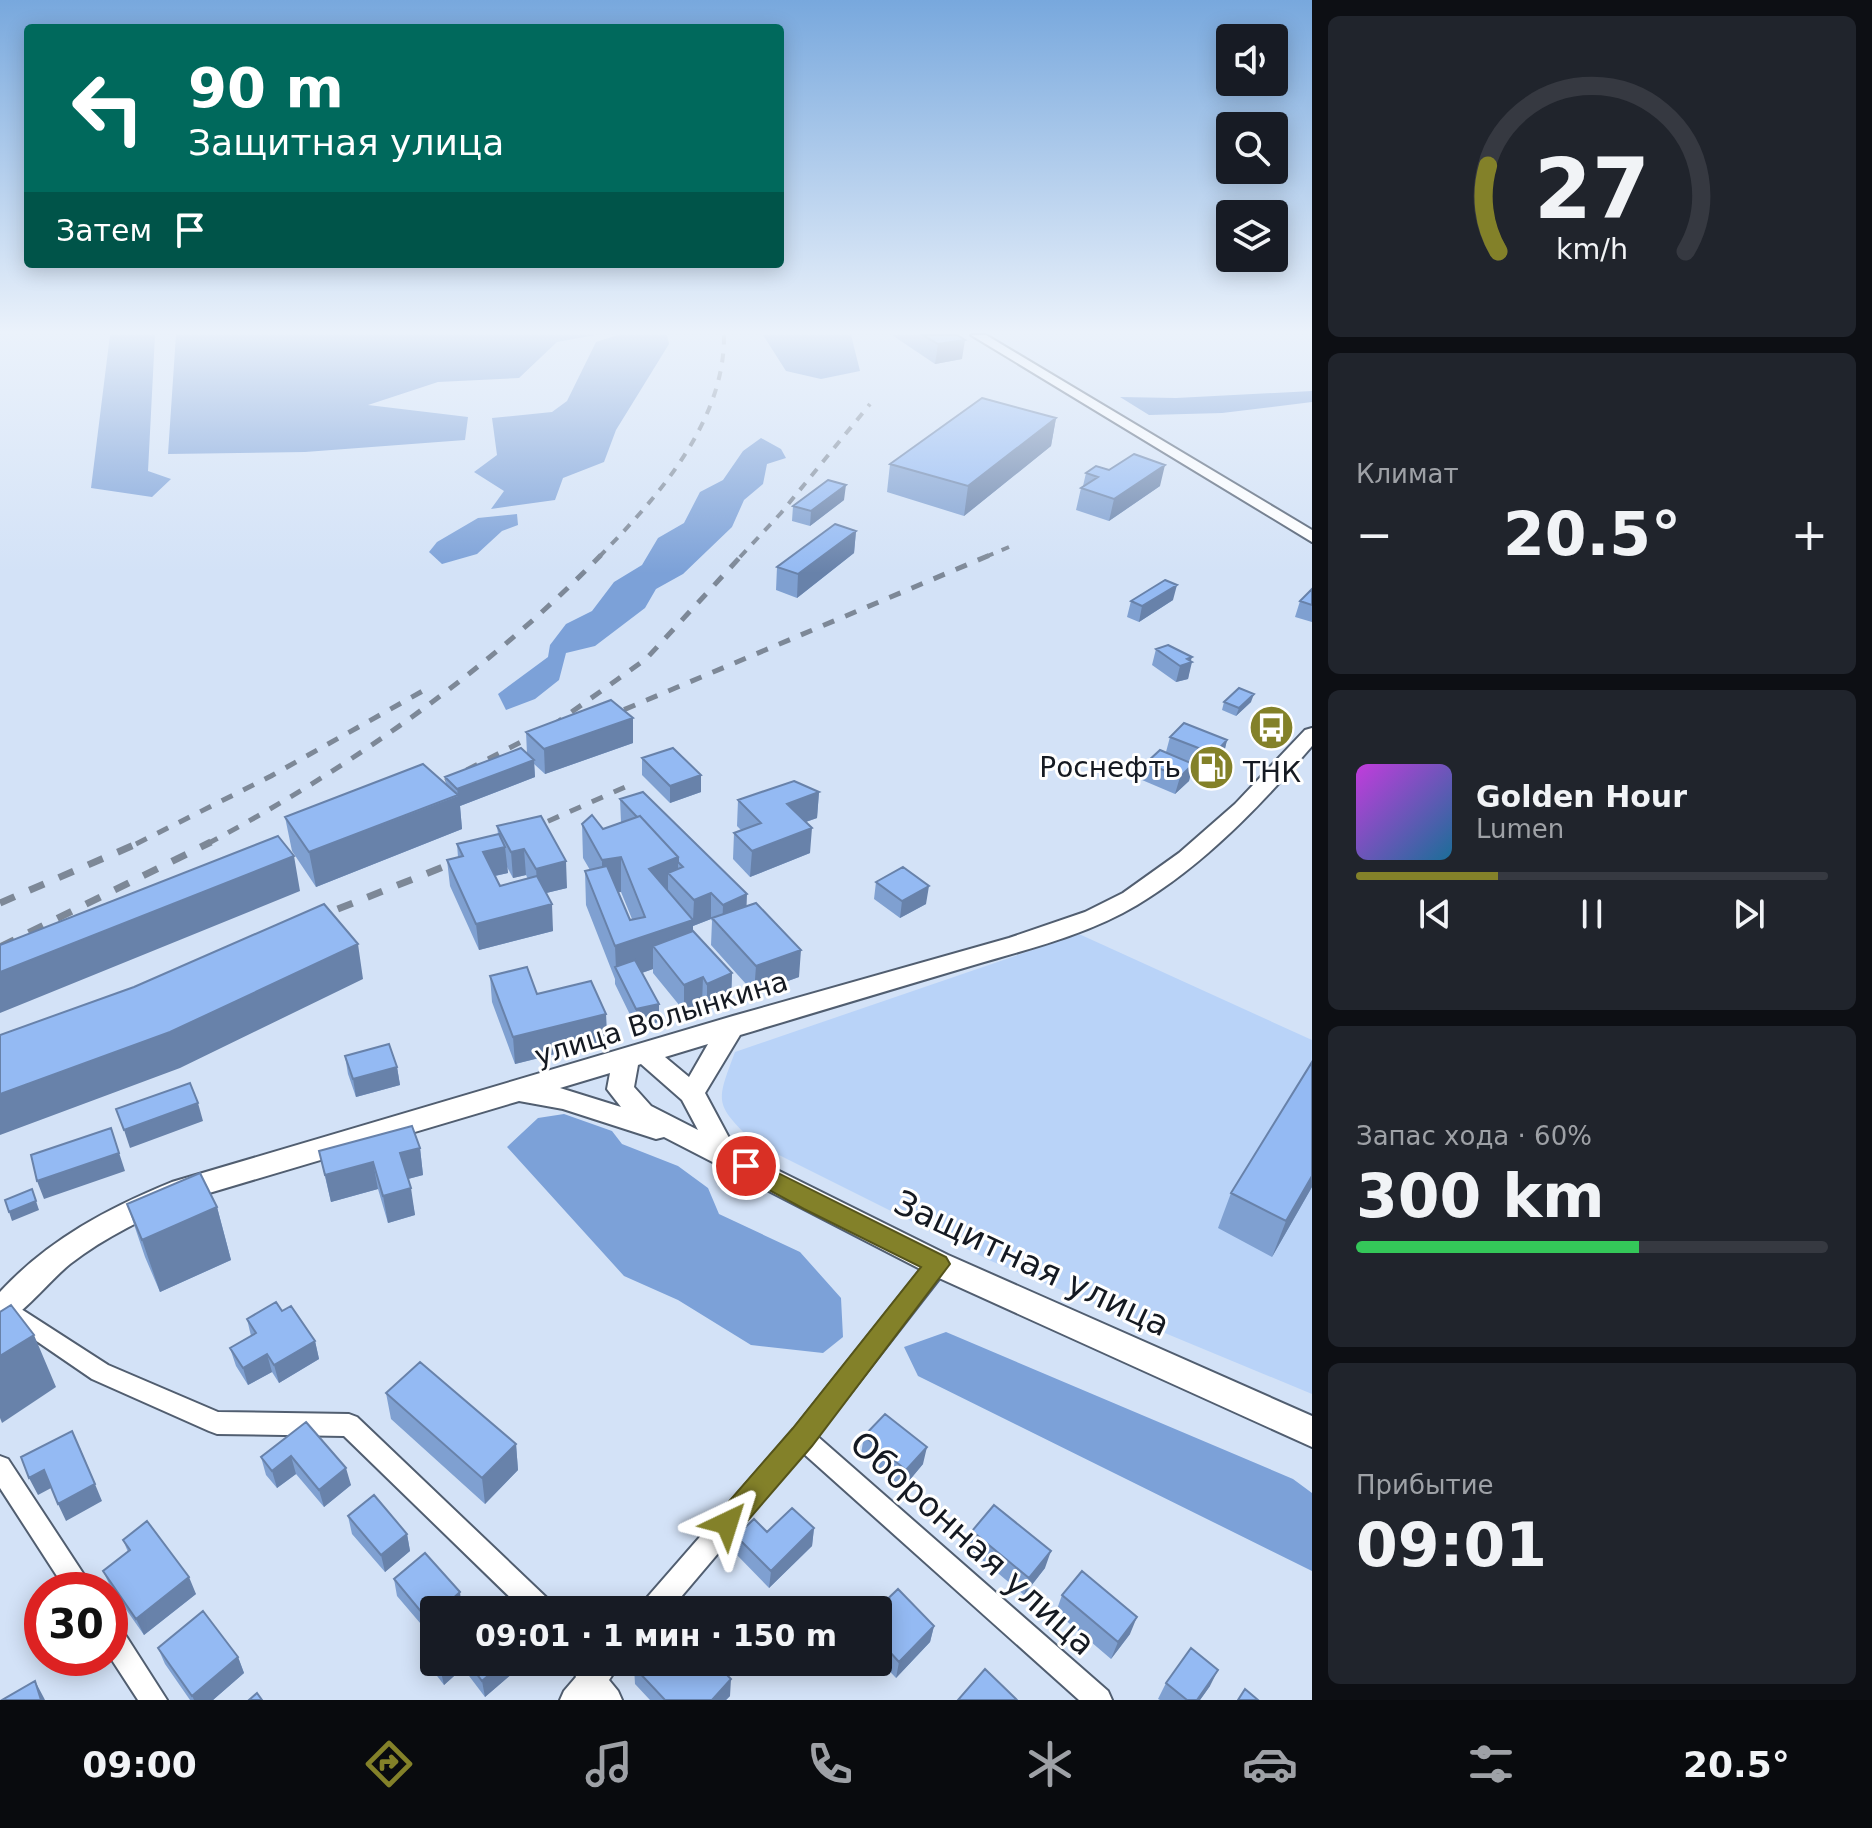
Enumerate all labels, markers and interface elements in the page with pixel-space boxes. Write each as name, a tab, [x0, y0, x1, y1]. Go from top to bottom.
map controls	[1216, 24, 1288, 272]
button: sound	[1216, 24, 1288, 96]
text: 90 m	[188, 55, 344, 120]
icon: left	[56, 56, 160, 160]
button: search	[1216, 112, 1288, 184]
text: Защитная улица	[188, 122, 504, 163]
text: 27	[1534, 141, 1650, 238]
button: layers	[1216, 200, 1288, 272]
icon: arrive	[168, 208, 212, 252]
text: Затем	[56, 213, 152, 248]
text: km/h	[1556, 233, 1628, 267]
text: Климат	[1356, 459, 1459, 489]
text: 20.5°	[1503, 499, 1681, 569]
text: −	[1356, 509, 1393, 560]
text: +	[1791, 509, 1828, 560]
bus stop icon: ТНК	[1248, 703, 1296, 751]
fuel station icon: Роснефть	[1188, 743, 1236, 791]
place label: Роснефть	[1039, 751, 1181, 784]
place label: ТНК	[1242, 756, 1301, 789]
text: Golden Hour	[1476, 779, 1687, 814]
text: Lumen	[1476, 814, 1564, 844]
icon: previous	[1413, 892, 1457, 936]
icon: pause	[1570, 892, 1614, 936]
icon: next	[1727, 892, 1771, 936]
street label: улица Волынкина	[531, 964, 792, 1073]
text: Запас хода · 60%	[1356, 1121, 1592, 1151]
pin	[712, 1132, 780, 1200]
icon: arrive	[724, 1144, 768, 1188]
text: 300 km	[1356, 1161, 1605, 1231]
street label: Защитная улица	[888, 1182, 1176, 1344]
street label: Оборонная улица	[842, 1423, 1104, 1663]
text: Прибытие	[1356, 1470, 1494, 1500]
position arrow	[685, 1481, 769, 1565]
text: 09:01	[1356, 1510, 1547, 1580]
speed limit sign: 30	[24, 1572, 128, 1676]
text: 09:01 · 1 мин · 150 m	[475, 1618, 837, 1653]
icon: directions	[361, 1736, 417, 1792]
icon: music	[581, 1736, 637, 1792]
icon: phone	[802, 1736, 858, 1792]
icon: climate	[1022, 1736, 1078, 1792]
icon: car	[1242, 1736, 1298, 1792]
icon: filters	[1463, 1736, 1519, 1792]
text: 09:00	[82, 1744, 197, 1785]
text: 20.5°	[1683, 1744, 1790, 1785]

